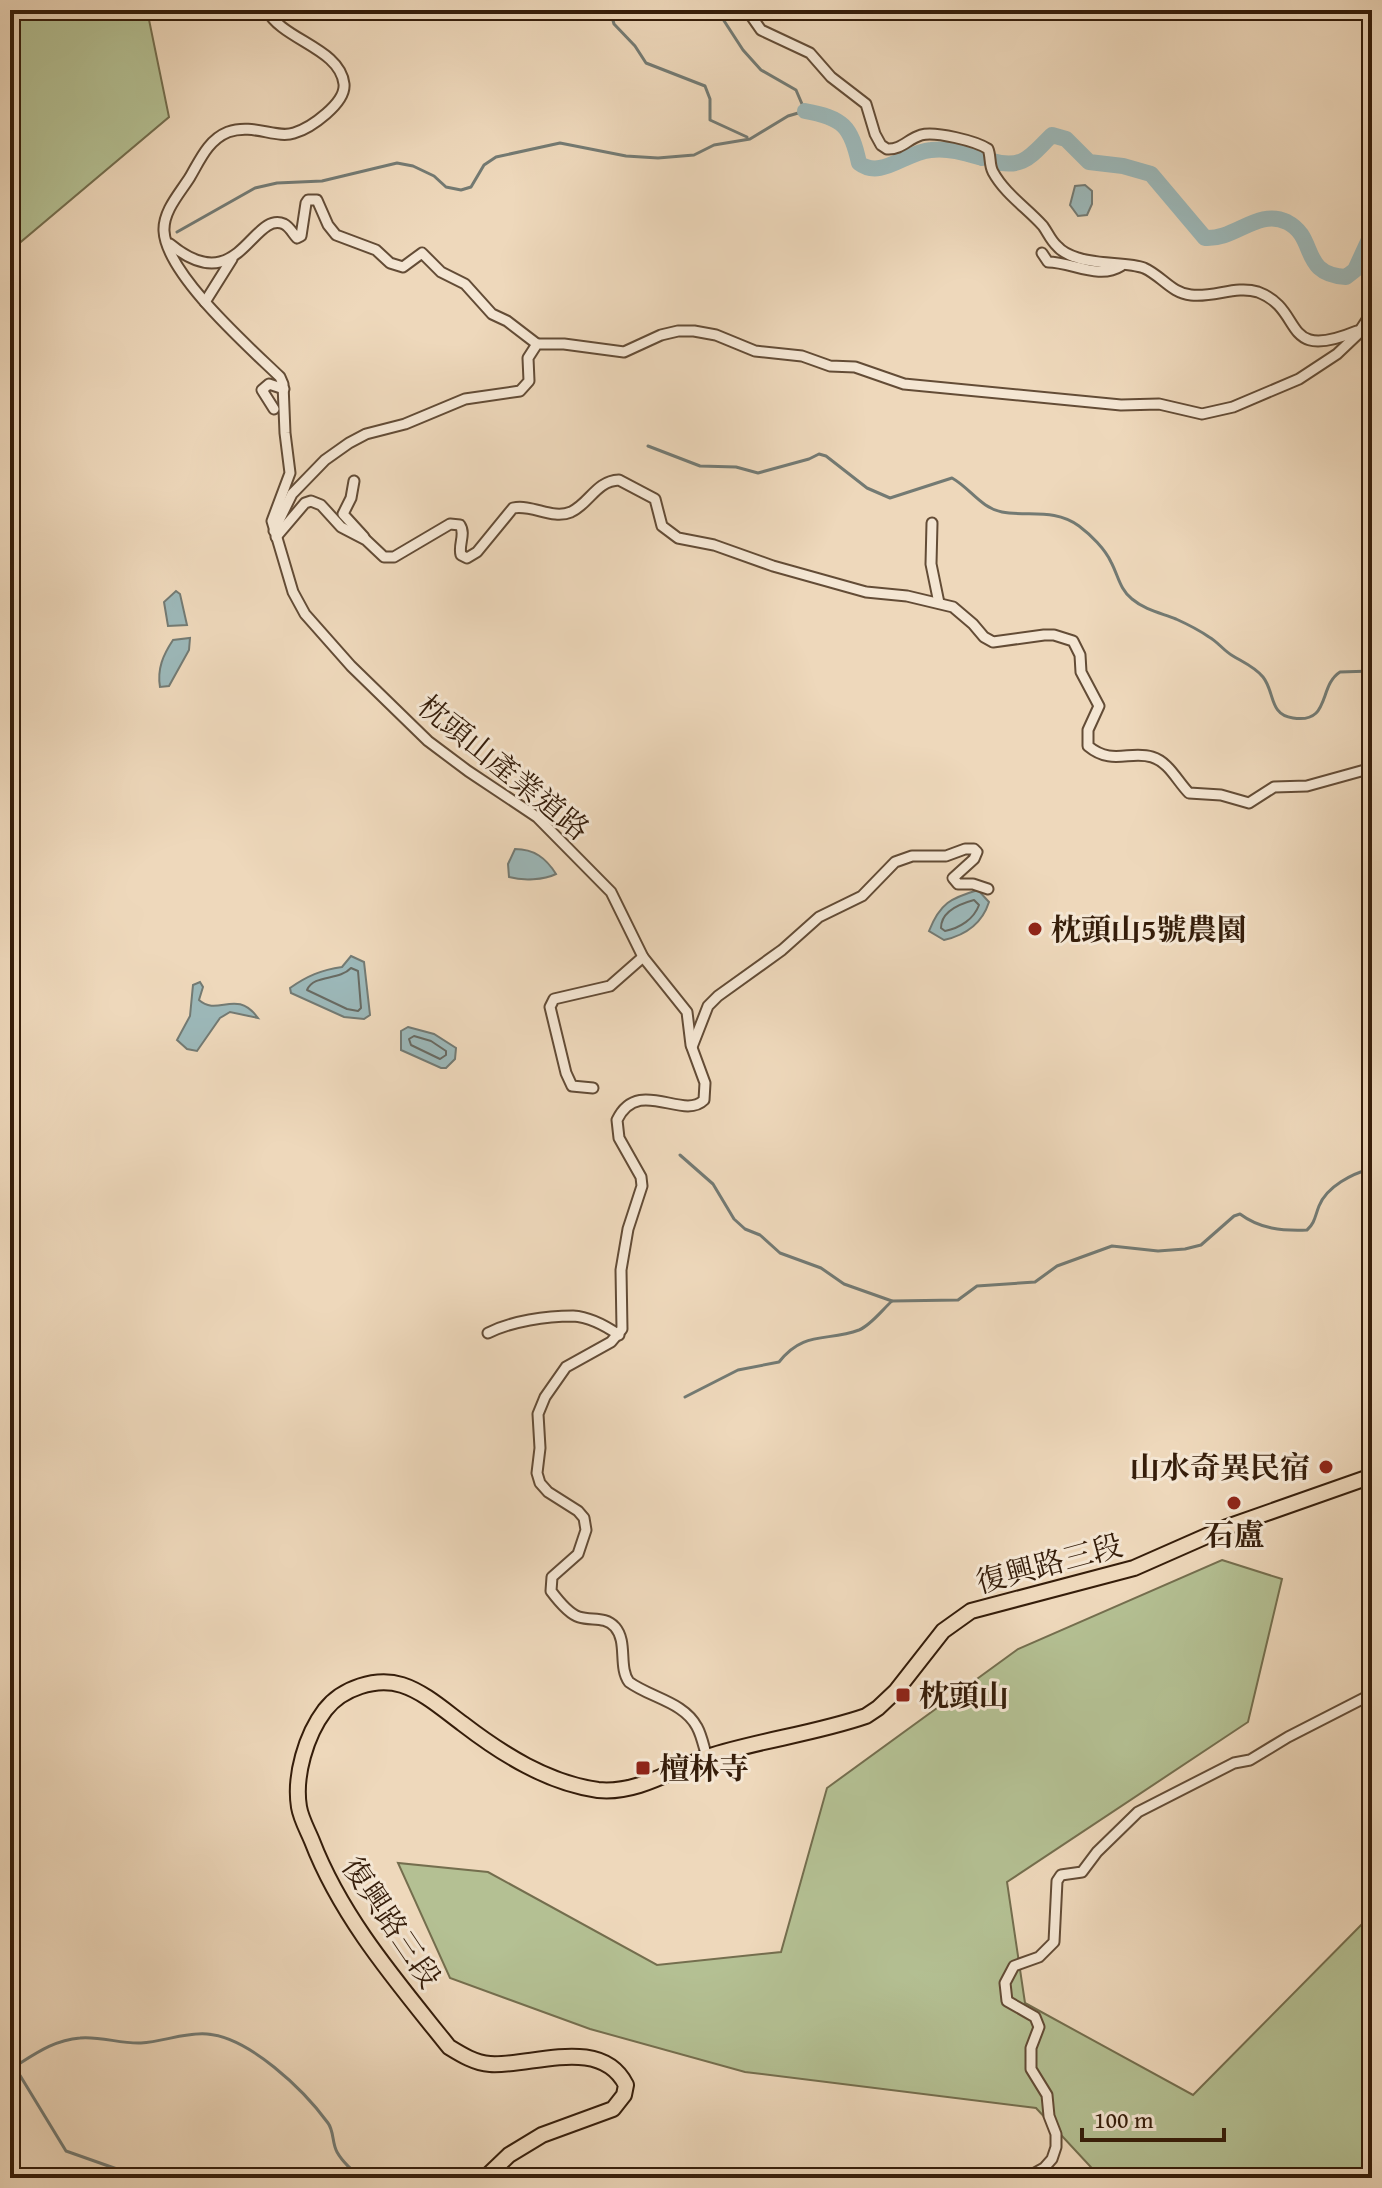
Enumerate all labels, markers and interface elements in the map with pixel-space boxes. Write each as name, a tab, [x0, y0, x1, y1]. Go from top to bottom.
street label: 枕頭山產業道路	[409, 684, 599, 850]
place label: 枕頭山5號農園	[1051, 907, 1247, 951]
marker: 枕頭山5號農園	[1026, 920, 1044, 938]
place label: 山水奇異民宿	[1130, 1445, 1310, 1489]
marker: 山水奇異民宿	[1317, 1458, 1335, 1476]
marker: 石盧	[1225, 1494, 1243, 1512]
place label: 石盧	[1204, 1512, 1264, 1556]
street label: 復興路三段	[971, 1522, 1127, 1604]
place label: 枕頭山	[919, 1673, 1009, 1717]
marker: 枕頭山	[894, 1686, 912, 1704]
place label: 檀林寺	[659, 1746, 749, 1790]
marker: 檀林寺	[634, 1759, 652, 1777]
street label: 復興路三段	[332, 1848, 452, 1996]
scale bar	[1082, 2092, 1224, 2142]
text: 100 m	[1094, 2102, 1154, 2137]

